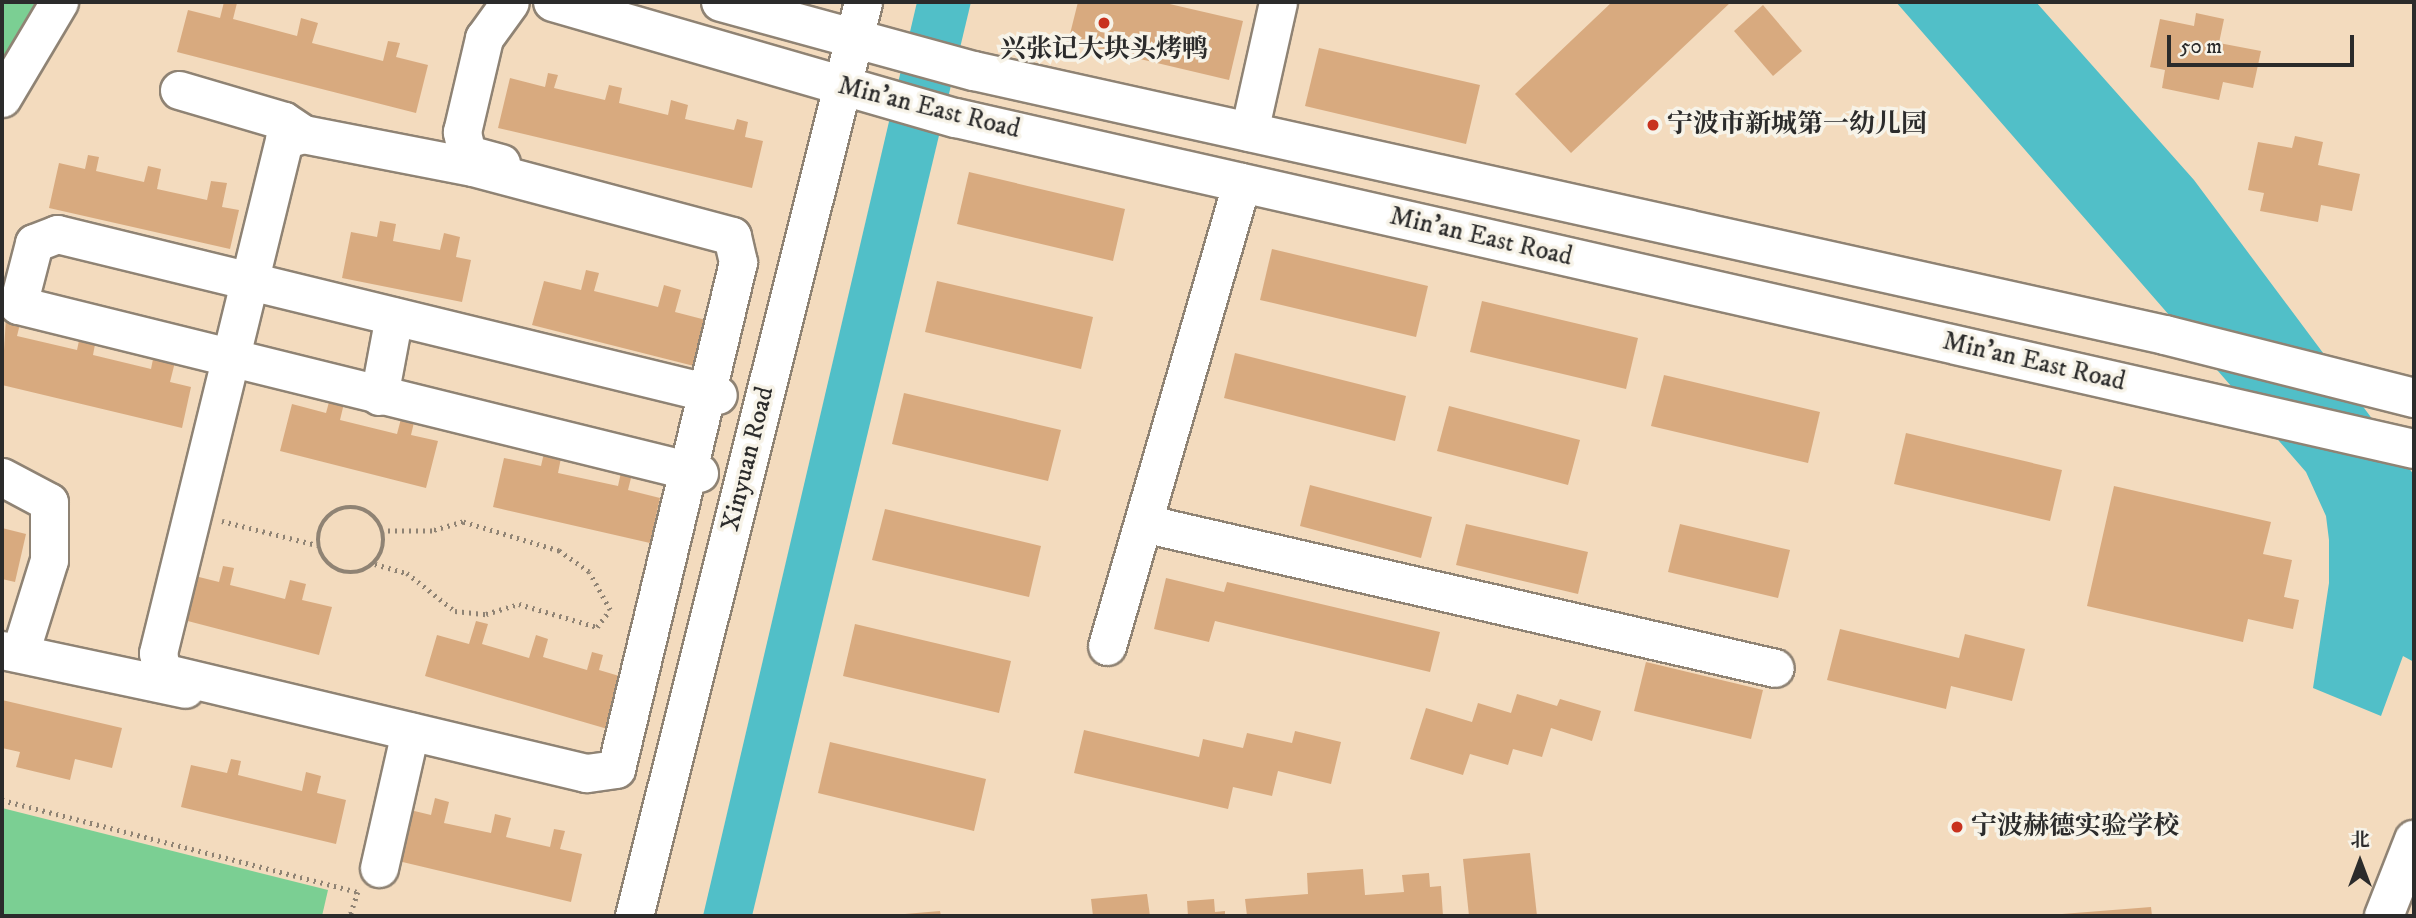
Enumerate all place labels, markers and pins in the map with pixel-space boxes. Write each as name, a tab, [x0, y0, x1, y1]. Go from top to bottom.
marker: 兴张记大块头烤鸭	[1096, 15, 1112, 31]
place label: 兴张记大块头烤鸭	[1000, 34, 1208, 66]
place label: 宁波市新城第一幼儿园	[1667, 109, 1927, 141]
marker: 宁波市新城第一幼儿园	[1645, 117, 1661, 133]
place label: 宁波赫德实验学校	[1971, 811, 2179, 843]
marker: 宁波赫德实验学校	[1949, 819, 1965, 835]

